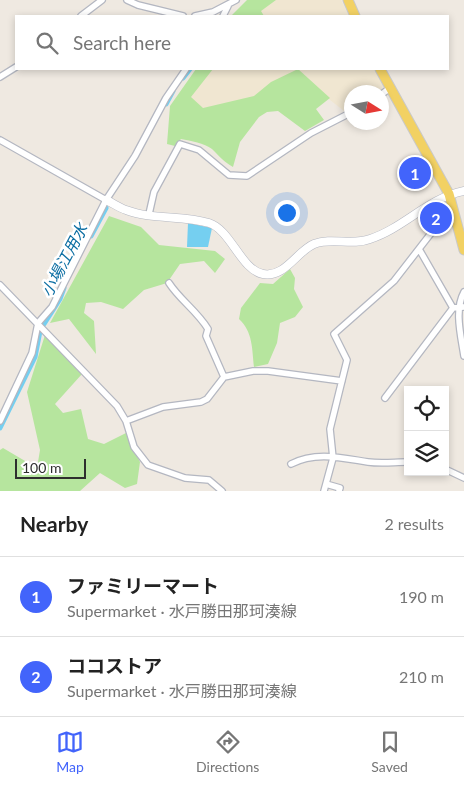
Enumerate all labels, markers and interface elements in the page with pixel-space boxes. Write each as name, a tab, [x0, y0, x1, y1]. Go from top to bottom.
search box	[15, 15, 449, 70]
icon: search	[33, 29, 61, 57]
text: Search here	[73, 31, 171, 54]
north arrow	[344, 85, 389, 130]
pin: 1	[399, 154, 431, 192]
pin: 2	[420, 199, 452, 237]
your location	[274, 200, 300, 226]
water label: 小場江用水	[36, 218, 92, 300]
map controls	[404, 386, 449, 476]
button: locate	[404, 386, 449, 431]
button: layers	[404, 431, 449, 476]
scale bar	[15, 456, 86, 479]
text: 100 m	[22, 459, 61, 476]
text: Nearby	[20, 511, 88, 536]
text: 2 results	[384, 514, 444, 533]
text: ファミリーマート	[67, 574, 219, 597]
text: 1	[31, 587, 41, 606]
text: 190 m	[399, 587, 444, 606]
text: Supermarket · 水戸勝田那珂湊線	[67, 601, 297, 620]
text: ココストア	[67, 654, 162, 677]
text: 2	[31, 667, 41, 686]
text: 210 m	[399, 667, 444, 686]
text: Supermarket · 水戸勝田那珂湊線	[67, 681, 297, 700]
tab: Map	[56, 728, 84, 775]
tab: Directions	[196, 728, 259, 775]
tab: Saved	[371, 728, 408, 775]

